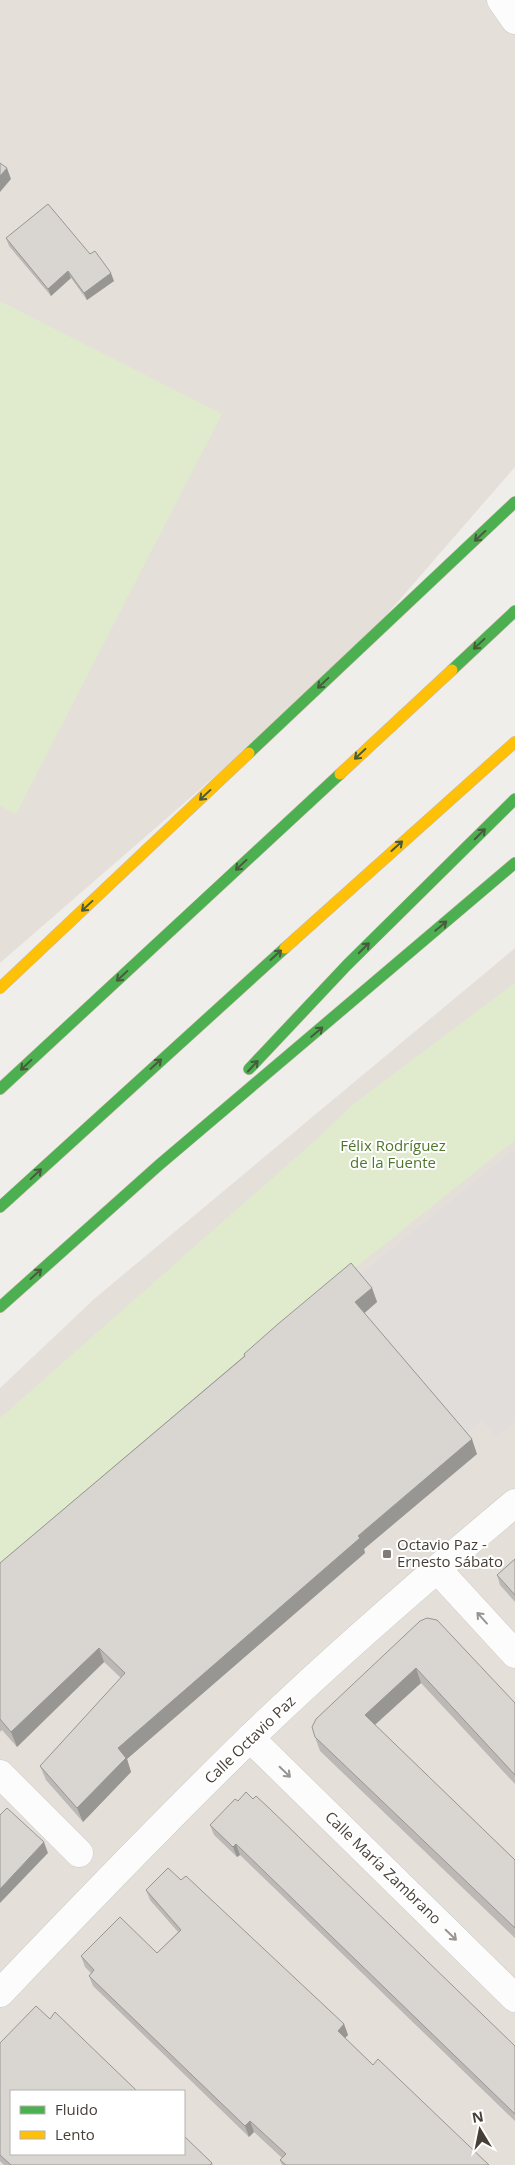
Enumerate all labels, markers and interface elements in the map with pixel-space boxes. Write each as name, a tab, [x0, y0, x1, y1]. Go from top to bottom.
one-way arrow	[473, 530, 486, 542]
one-way arrow	[473, 638, 486, 650]
one-way arrow	[317, 677, 329, 689]
one-way arrow	[354, 748, 367, 760]
one-way arrow	[198, 789, 211, 801]
one-way arrow	[474, 828, 486, 840]
one-way arrow	[390, 840, 403, 852]
one-way arrow	[235, 859, 248, 871]
one-way arrow	[80, 900, 93, 912]
one-way arrow	[434, 921, 447, 932]
one-way arrow	[358, 942, 371, 954]
one-way arrow	[270, 949, 283, 961]
one-way arrow	[116, 970, 129, 982]
one-way arrow	[310, 1026, 323, 1037]
one-way arrow	[149, 1059, 162, 1071]
one-way arrow	[247, 1059, 259, 1072]
one-way arrow	[19, 1060, 32, 1071]
park label: Félix Rodríguez de la Fuente	[340, 1135, 446, 1172]
one-way arrow	[29, 1168, 42, 1180]
one-way arrow	[30, 1269, 43, 1280]
place label: Octavio Paz - Ernesto Sábato	[397, 1534, 503, 1571]
marker: Octavio Paz - Ernesto Sábato	[381, 1548, 393, 1560]
one-way arrow	[476, 1612, 488, 1624]
street label: Calle Octavio Paz	[200, 1691, 299, 1788]
one-way arrow	[279, 1766, 292, 1778]
street label: Calle María Zambrano	[321, 1806, 446, 1928]
one-way arrow	[445, 1929, 457, 1941]
legend	[10, 2090, 185, 2155]
text: Fluido	[55, 2099, 98, 2119]
north arrow	[455, 2105, 505, 2155]
text: N	[470, 2106, 485, 2127]
text: Lento	[55, 2124, 95, 2144]

